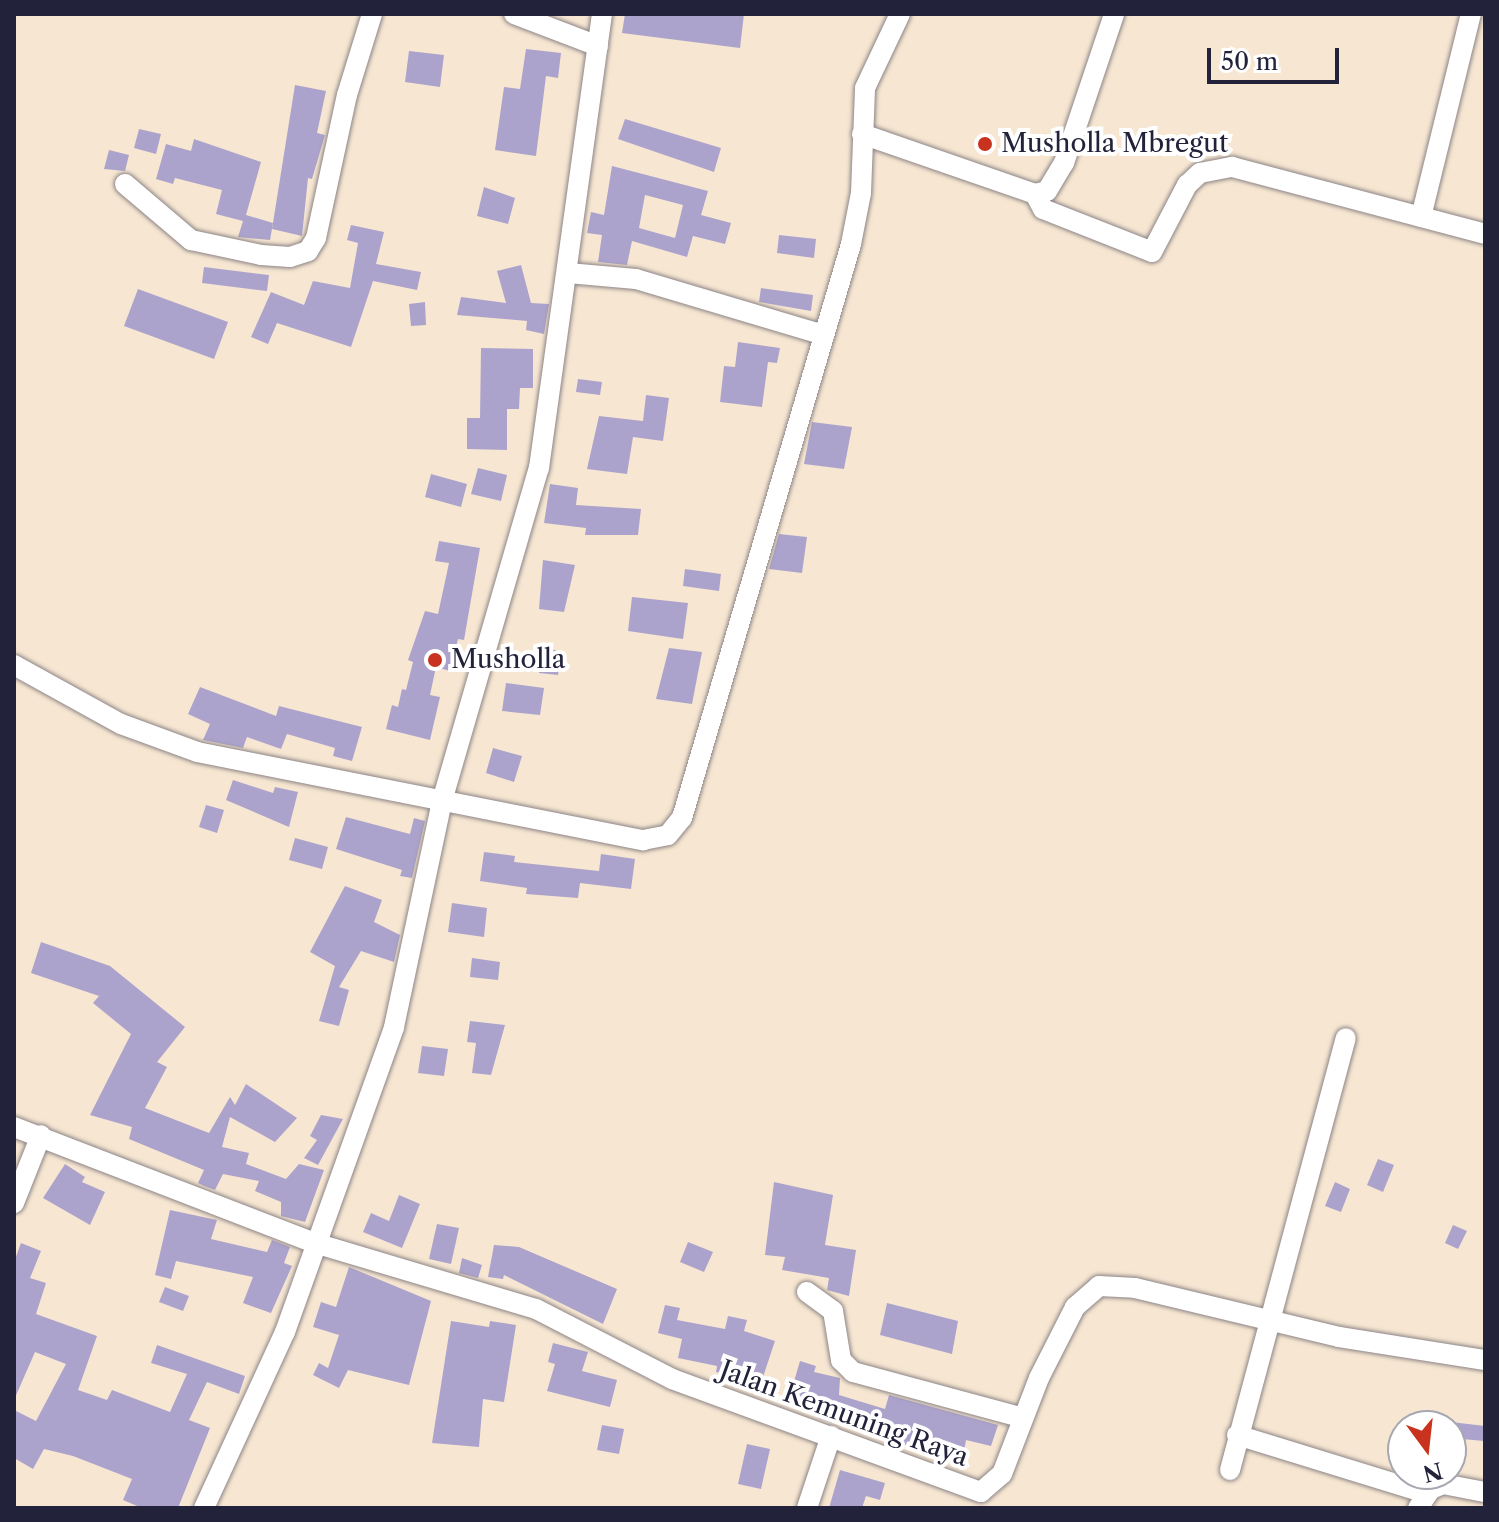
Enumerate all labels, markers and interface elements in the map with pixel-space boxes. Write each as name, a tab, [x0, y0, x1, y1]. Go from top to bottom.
scale bar	[1211, 32, 1343, 82]
text: 50 m	[1221, 47, 1278, 76]
place label: Musholla Mbregut	[1001, 128, 1228, 160]
marker: Musholla Mbregut	[976, 135, 994, 153]
place label: Musholla	[451, 644, 566, 676]
marker: Musholla	[426, 651, 444, 669]
street label: Jalan Kemuning Raya	[715, 1355, 973, 1473]
north arrow	[1387, 1410, 1467, 1490]
text: N	[1420, 1456, 1446, 1487]

